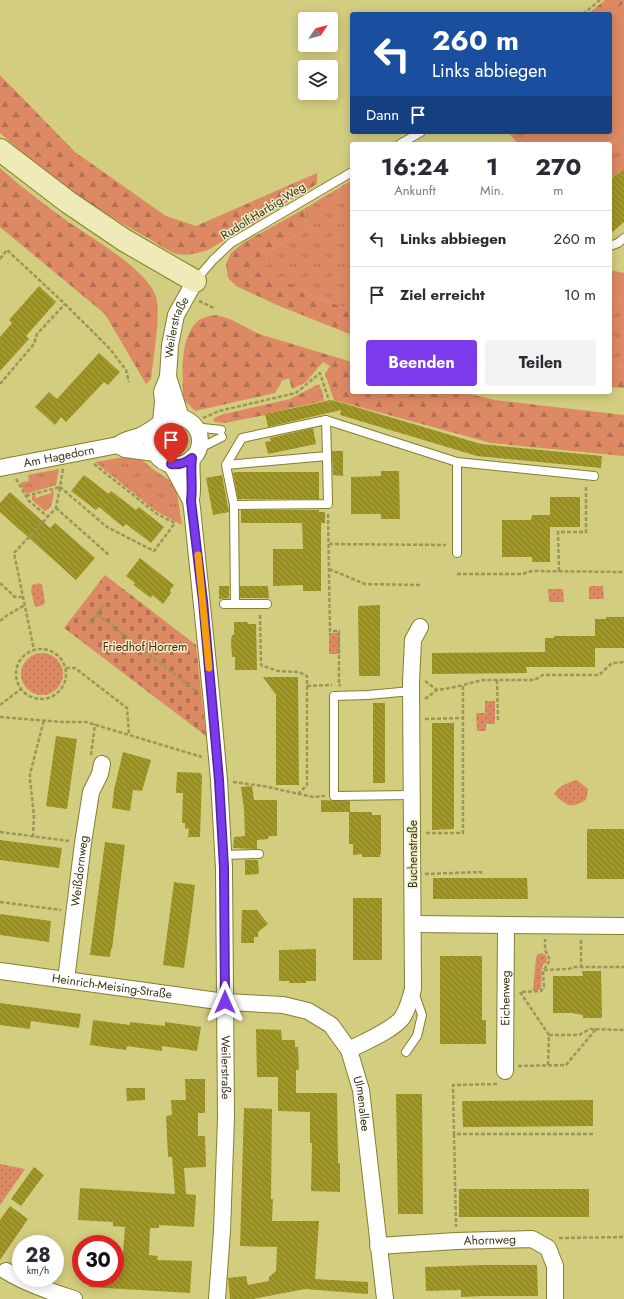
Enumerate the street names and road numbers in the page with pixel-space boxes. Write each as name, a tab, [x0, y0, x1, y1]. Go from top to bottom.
street label: Rudolf-Harbig-Weg	[217, 178, 309, 244]
street label: Weilerstraße	[160, 293, 194, 359]
street label: Am Hagedorn	[22, 441, 96, 472]
street label: Buchenstraße	[404, 820, 422, 888]
street label: Weißdornweg	[66, 834, 93, 908]
street label: Heinrich-Meising-Straße	[51, 969, 173, 1004]
street label: Eichenweg	[496, 970, 515, 1026]
street label: Weilerstraße	[216, 1035, 235, 1099]
street label: Ulmenallee	[348, 1074, 375, 1132]
street label: Ahornweg	[464, 1230, 516, 1250]

